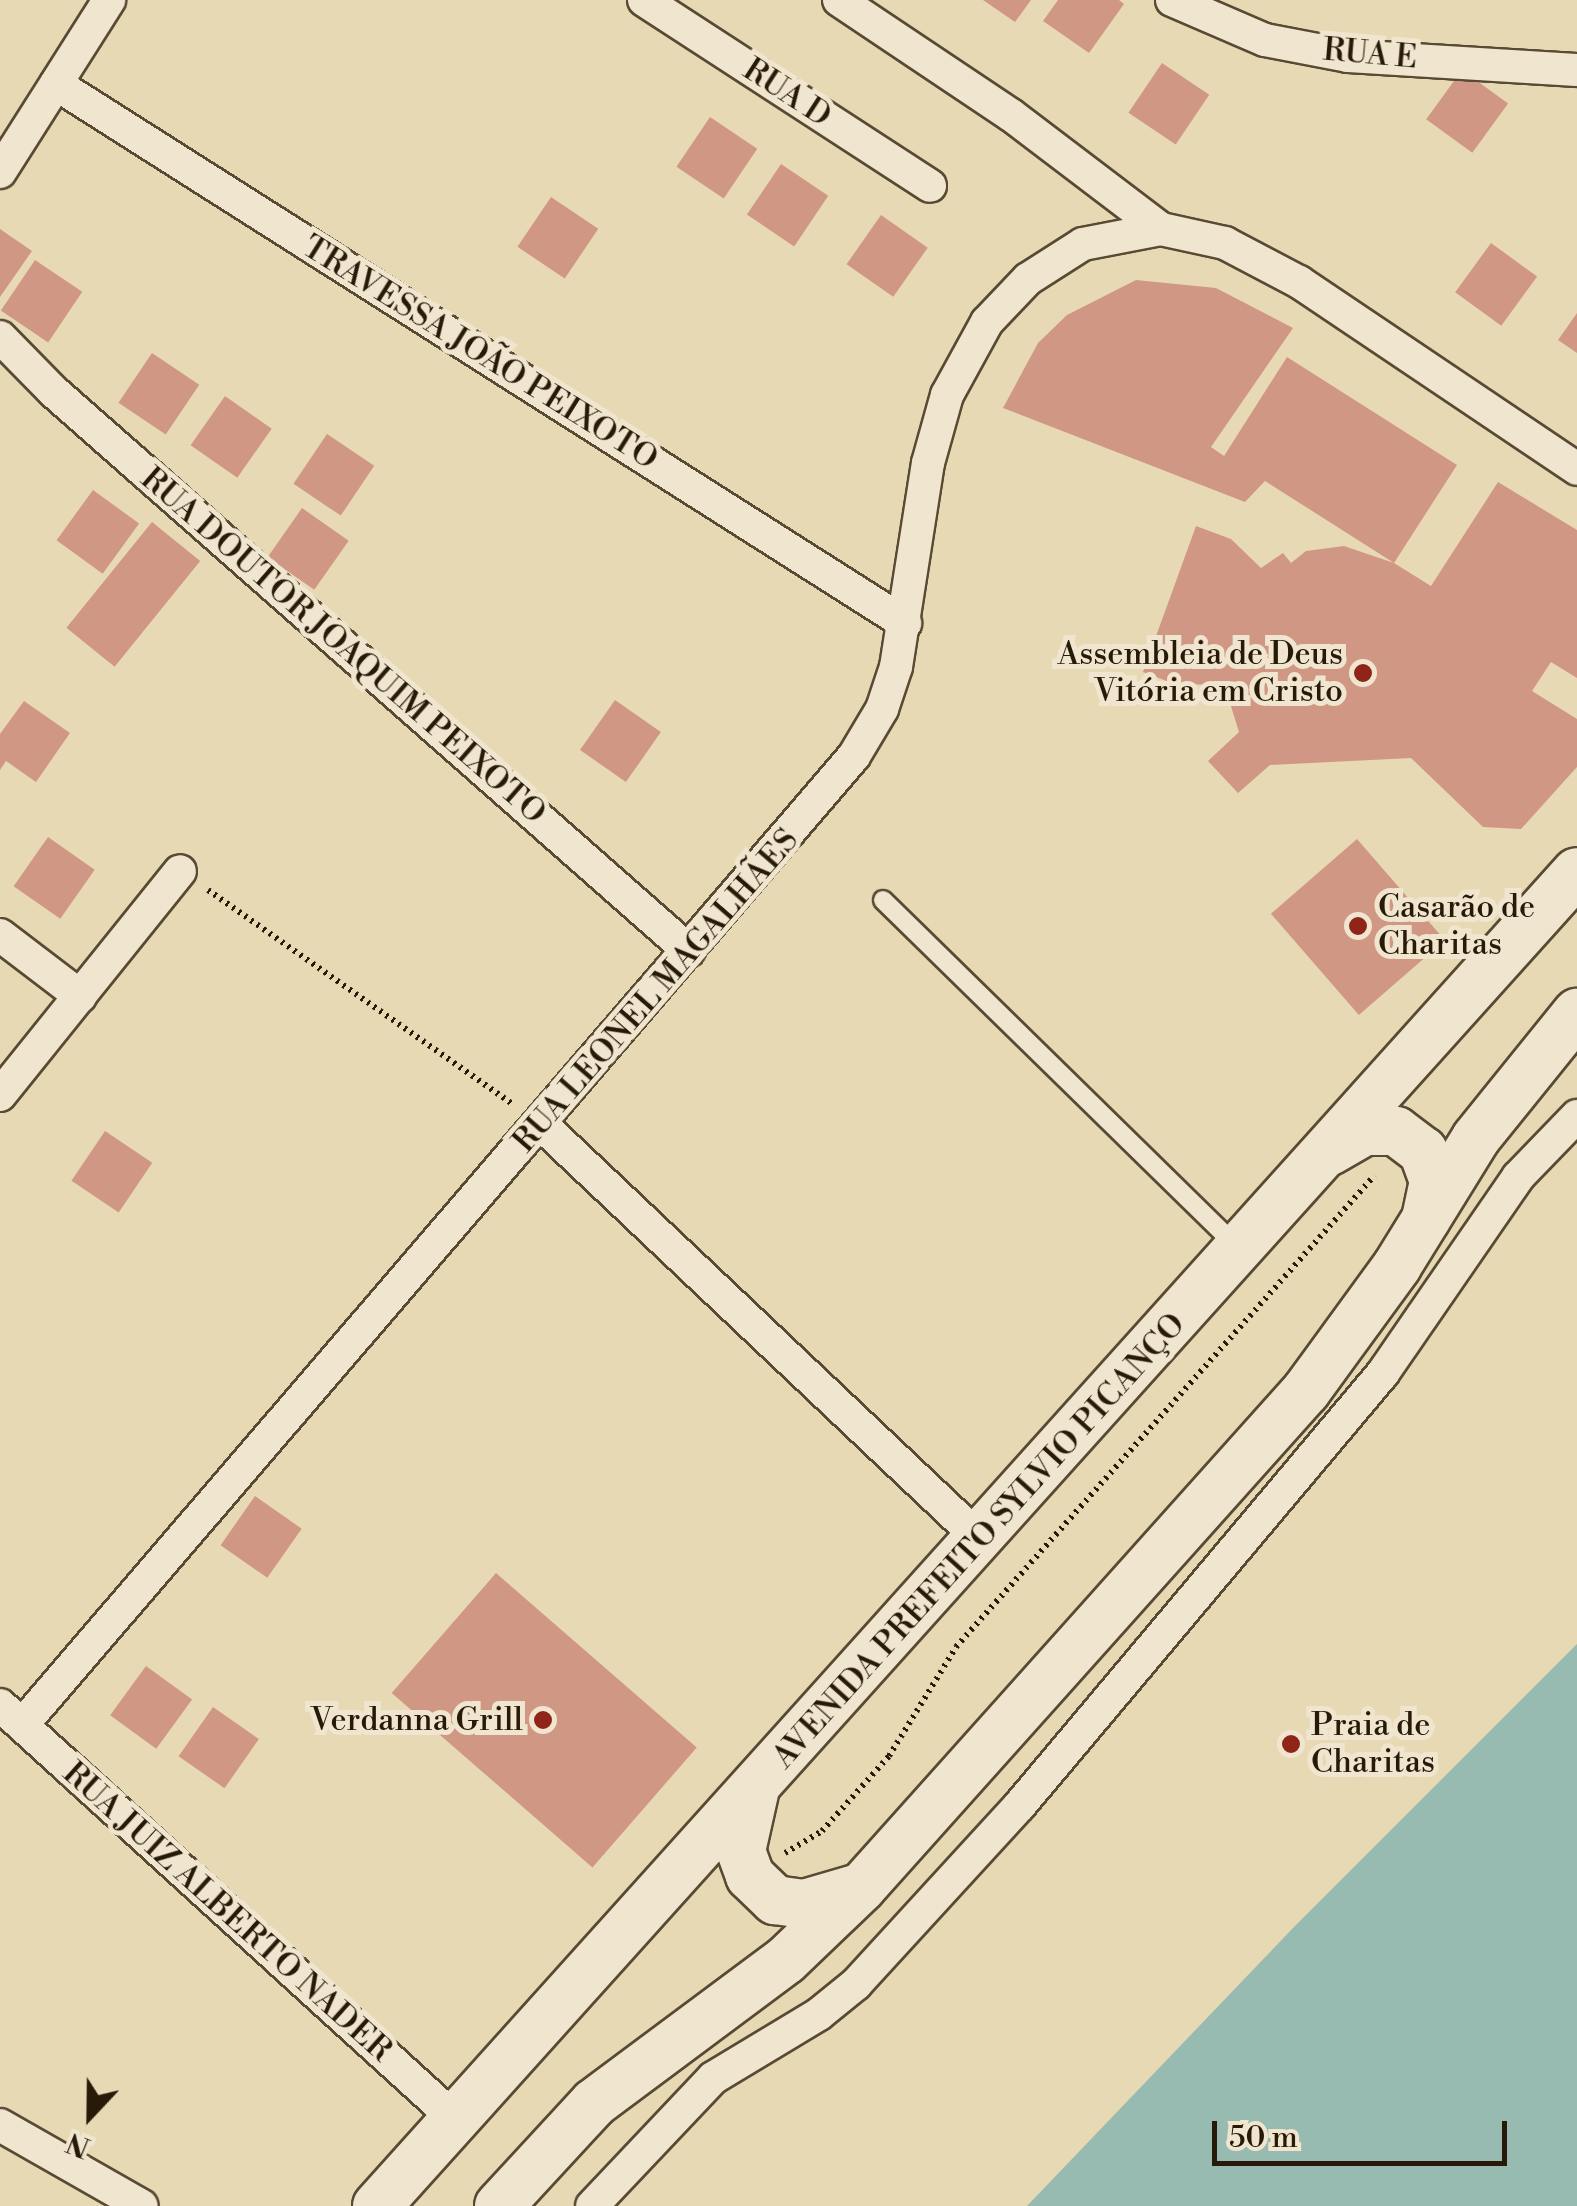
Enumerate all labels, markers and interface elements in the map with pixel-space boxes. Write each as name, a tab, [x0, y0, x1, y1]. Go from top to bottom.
street label: RUA E	[1321, 31, 1419, 77]
street label: RUA D	[736, 50, 838, 136]
street label: TRAVESSA JOÃO PEIXOTO	[295, 228, 665, 478]
street label: RUA DOUTOR JOAQUIM PEIXOTO	[133, 460, 553, 832]
place label: Assembleia de Deus Vitória em Cristo	[1057, 636, 1343, 711]
marker: Assembleia de Deus Vitória em Cristo	[1352, 662, 1374, 684]
street label: RUA LEONEL MAGALHÃES	[505, 821, 807, 1161]
place label: Casarão de Charitas	[1378, 889, 1535, 964]
marker: Casarão de Charitas	[1347, 915, 1369, 937]
street label: AVENIDA PREFEITO SYLVIO PICANÇO	[764, 1306, 1194, 1776]
place label: Verdanna Grill	[310, 1701, 523, 1739]
place label: Praia de Charitas	[1311, 1707, 1435, 1782]
marker: Verdanna Grill	[532, 1709, 554, 1731]
marker: Praia de Charitas	[1280, 1733, 1302, 1755]
street label: RUA JUIZ ALBERTO NADER	[55, 1754, 399, 2070]
north arrow	[40, 2066, 140, 2166]
scale bar	[1217, 2101, 1512, 2163]
text: 50 m	[1229, 2119, 1298, 2157]
text: N	[62, 2124, 95, 2165]

